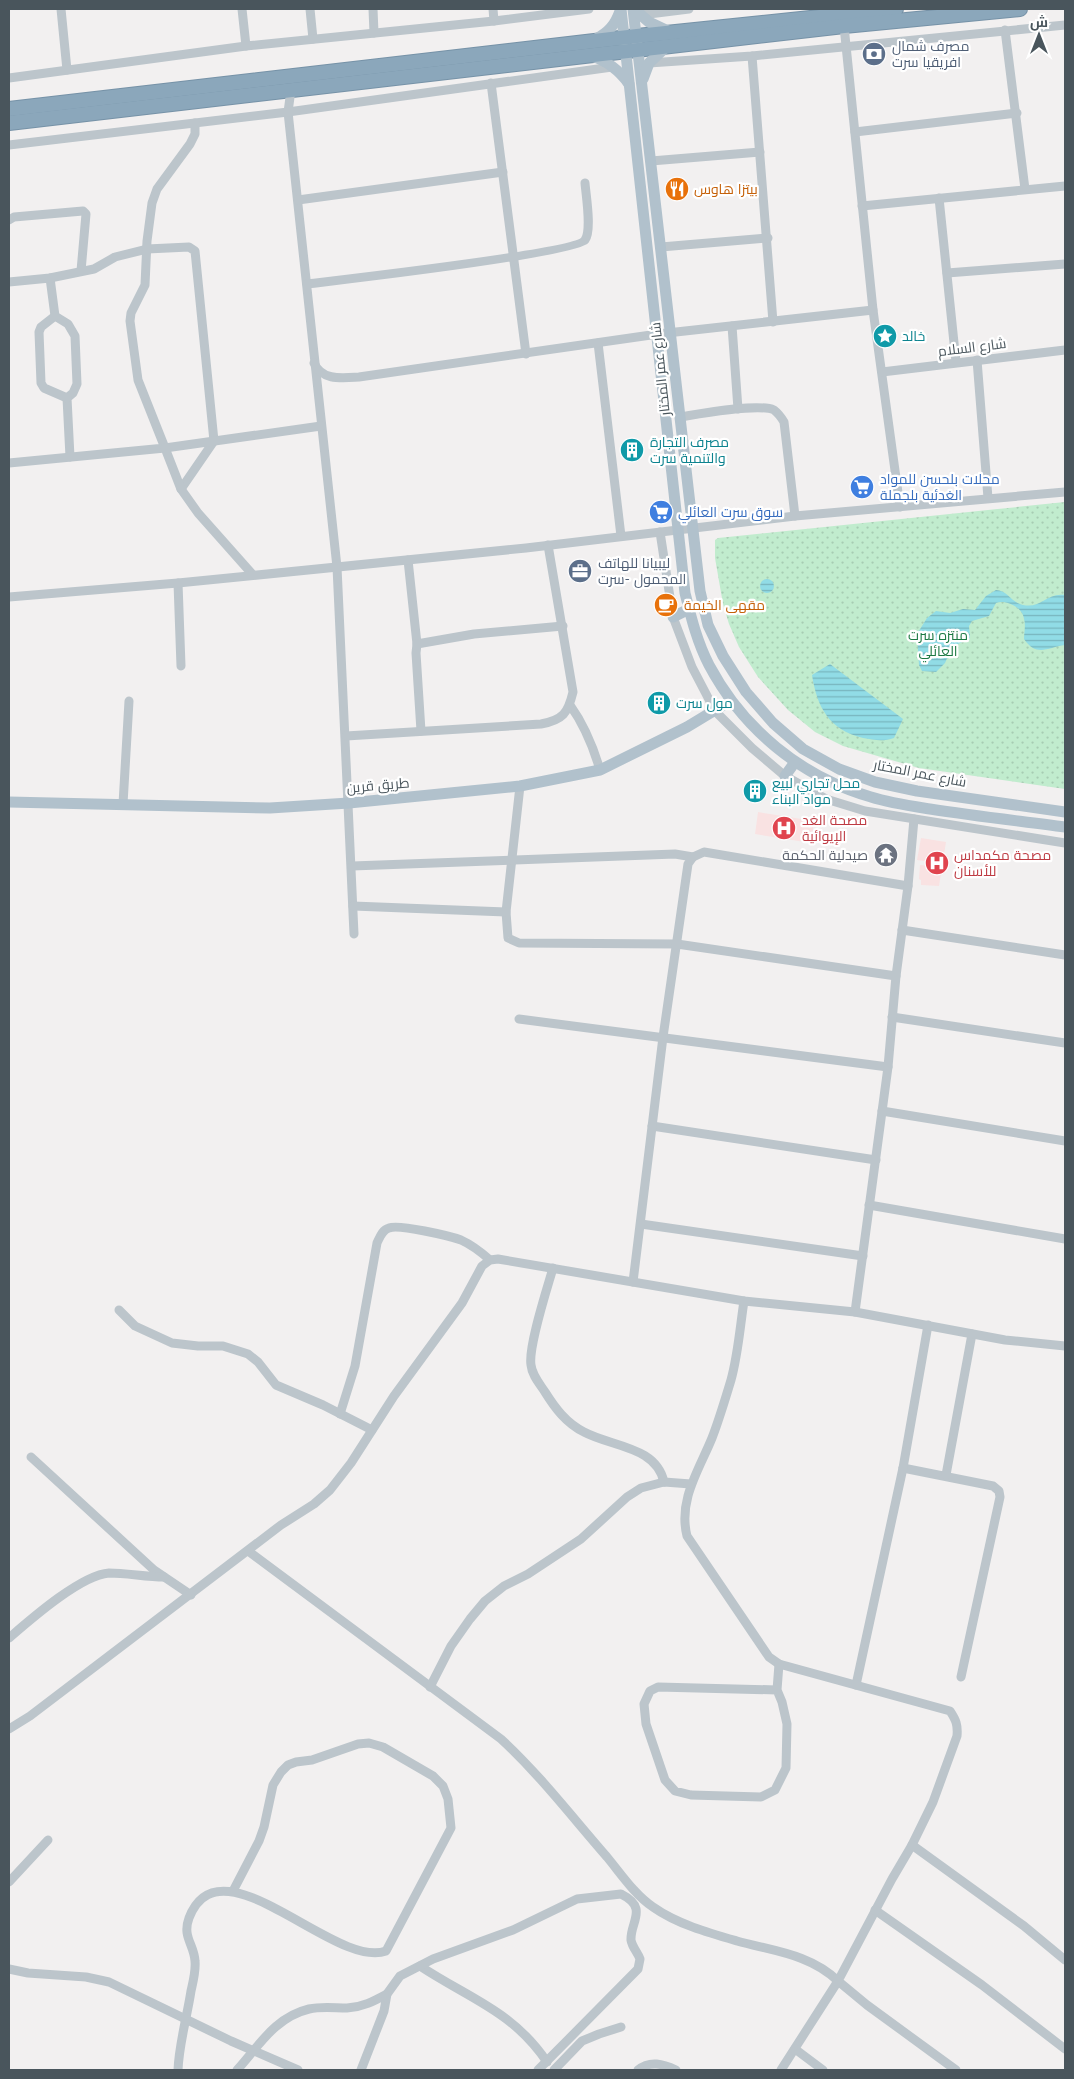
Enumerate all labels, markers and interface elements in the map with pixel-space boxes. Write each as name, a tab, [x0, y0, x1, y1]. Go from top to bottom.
north arrow	[1014, 10, 1064, 60]
text: ش	[1030, 13, 1048, 31]
place label: مصرف شمال افريقيا سرت	[892, 37, 969, 71]
bank icon: مصرف شمال افريقيا سرت	[861, 41, 887, 67]
restaurant icon: بيتزا هاوس	[664, 176, 690, 202]
place label: بيتزا هاوس	[694, 180, 758, 198]
street label: شارع عمر المختار	[646, 321, 674, 418]
place icon: خالد	[872, 323, 898, 349]
place label: خالد	[902, 327, 925, 345]
street label: شارع السلام	[937, 334, 1007, 361]
place label: مصرف التجارة والتنمية سرت	[650, 433, 729, 467]
building icon: مصرف التجارة والتنمية سرت	[619, 437, 645, 463]
place label: محلات بلحسن للمواد الغدئية بلجملة	[880, 470, 1000, 504]
supermarket icon: محلات بلحسن للمواد الغدئية بلجملة	[849, 474, 875, 500]
supermarket icon: سوق سرت العائلي	[648, 499, 674, 525]
place label: سوق سرت العائلي	[678, 503, 783, 524]
place label: ليبيانا للهاتف المحمول -سرت	[598, 554, 686, 588]
office icon: ليبيانا للهاتف المحمول -سرت	[567, 558, 593, 584]
cafe icon: مقهى الخيمة	[653, 592, 679, 618]
place label: مقهى الخيمة	[684, 596, 765, 614]
park label: منتزه سرت العائلي	[908, 626, 968, 663]
building icon: مول سرت	[646, 690, 672, 716]
place label: مول سرت	[676, 694, 733, 712]
street label: شارع عمر المختار	[871, 755, 968, 791]
street label: طريق قرين	[346, 773, 410, 797]
place label: محل تجاري لبيع مواد البناء	[772, 774, 860, 808]
building icon: محل تجاري لبيع مواد البناء	[742, 778, 768, 804]
place label: مصحة الغد الإيوائية	[802, 811, 867, 845]
hospital icon: مصحة الغد الإيوائية	[771, 815, 797, 841]
temple icon: صيدلية الحكمة	[873, 842, 899, 868]
place label: صيدلية الحكمة	[782, 846, 868, 864]
place label: مصحة مكمداس للأسنان	[954, 846, 1051, 880]
hospital icon: مصحة مكمداس للأسنان	[924, 850, 950, 876]

